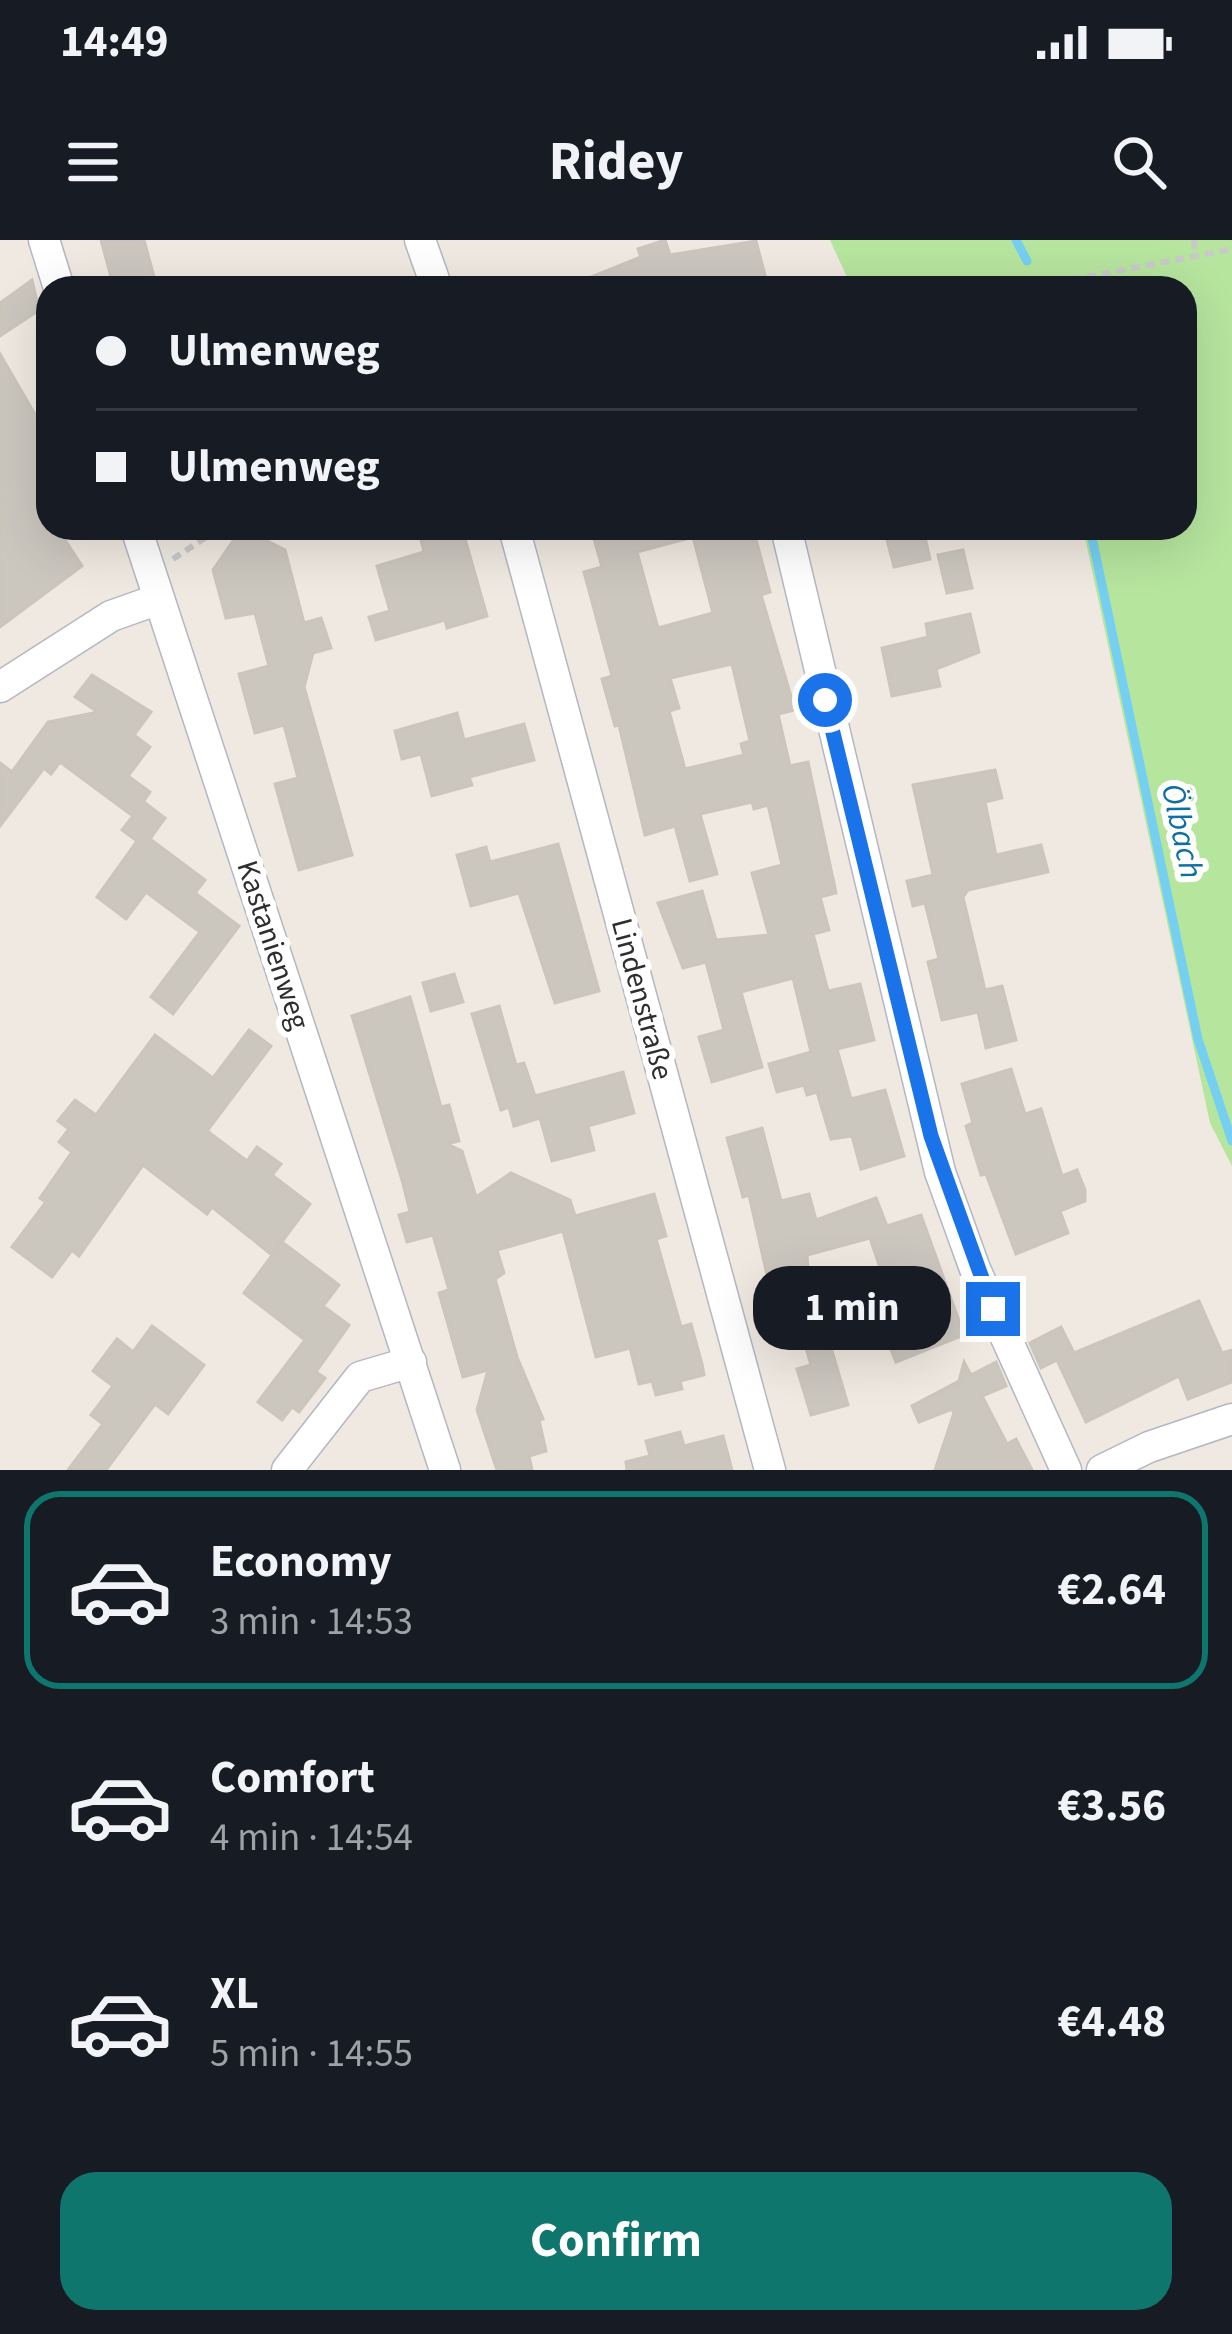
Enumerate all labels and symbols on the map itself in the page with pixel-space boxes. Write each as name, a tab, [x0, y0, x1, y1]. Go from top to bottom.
route start	[798, 673, 852, 727]
water label: Ölbach	[1149, 779, 1215, 883]
street label: Kastanienweg	[225, 855, 321, 1035]
street label: Lindenstraße	[600, 914, 684, 1084]
callout: 1 min	[753, 1267, 951, 1351]
route end	[966, 1282, 1020, 1336]

